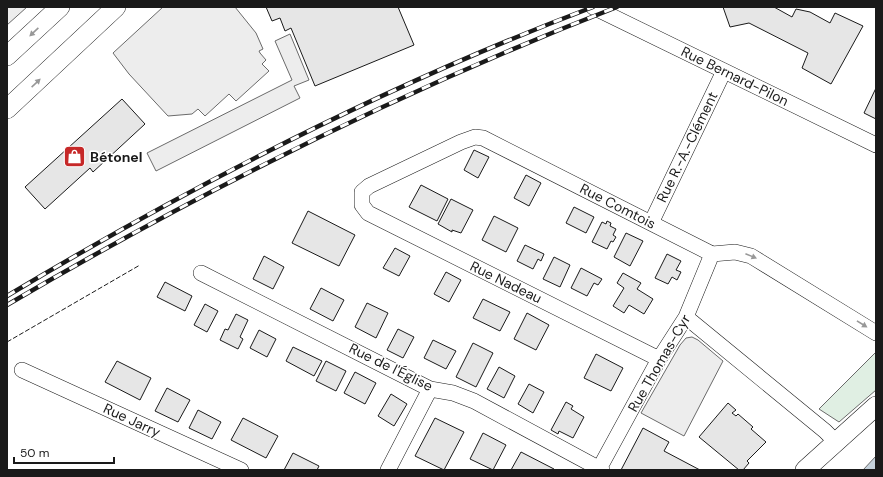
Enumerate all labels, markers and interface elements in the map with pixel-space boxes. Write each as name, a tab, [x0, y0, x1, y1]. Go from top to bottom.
one-way arrow	[29, 27, 39, 36]
street label: Rue Bernard-Pilon	[678, 42, 792, 110]
one-way arrow	[30, 78, 41, 87]
street label: Rue R.-A.-Clément	[652, 89, 722, 205]
shop icon: Bétonel	[62, 144, 88, 170]
place label: Bétonel	[90, 148, 143, 166]
street label: Rue Comtois	[577, 179, 659, 233]
one-way arrow	[745, 254, 757, 260]
street label: Rue Nadeau	[467, 257, 545, 307]
street label: Rue Thomas-Cyr	[624, 311, 694, 415]
one-way arrow	[857, 320, 867, 328]
street label: Rue de l'Église	[346, 339, 436, 395]
street label: Rue Jarry	[101, 399, 164, 441]
scale bar	[14, 439, 114, 465]
text: 50 m	[20, 445, 49, 461]

